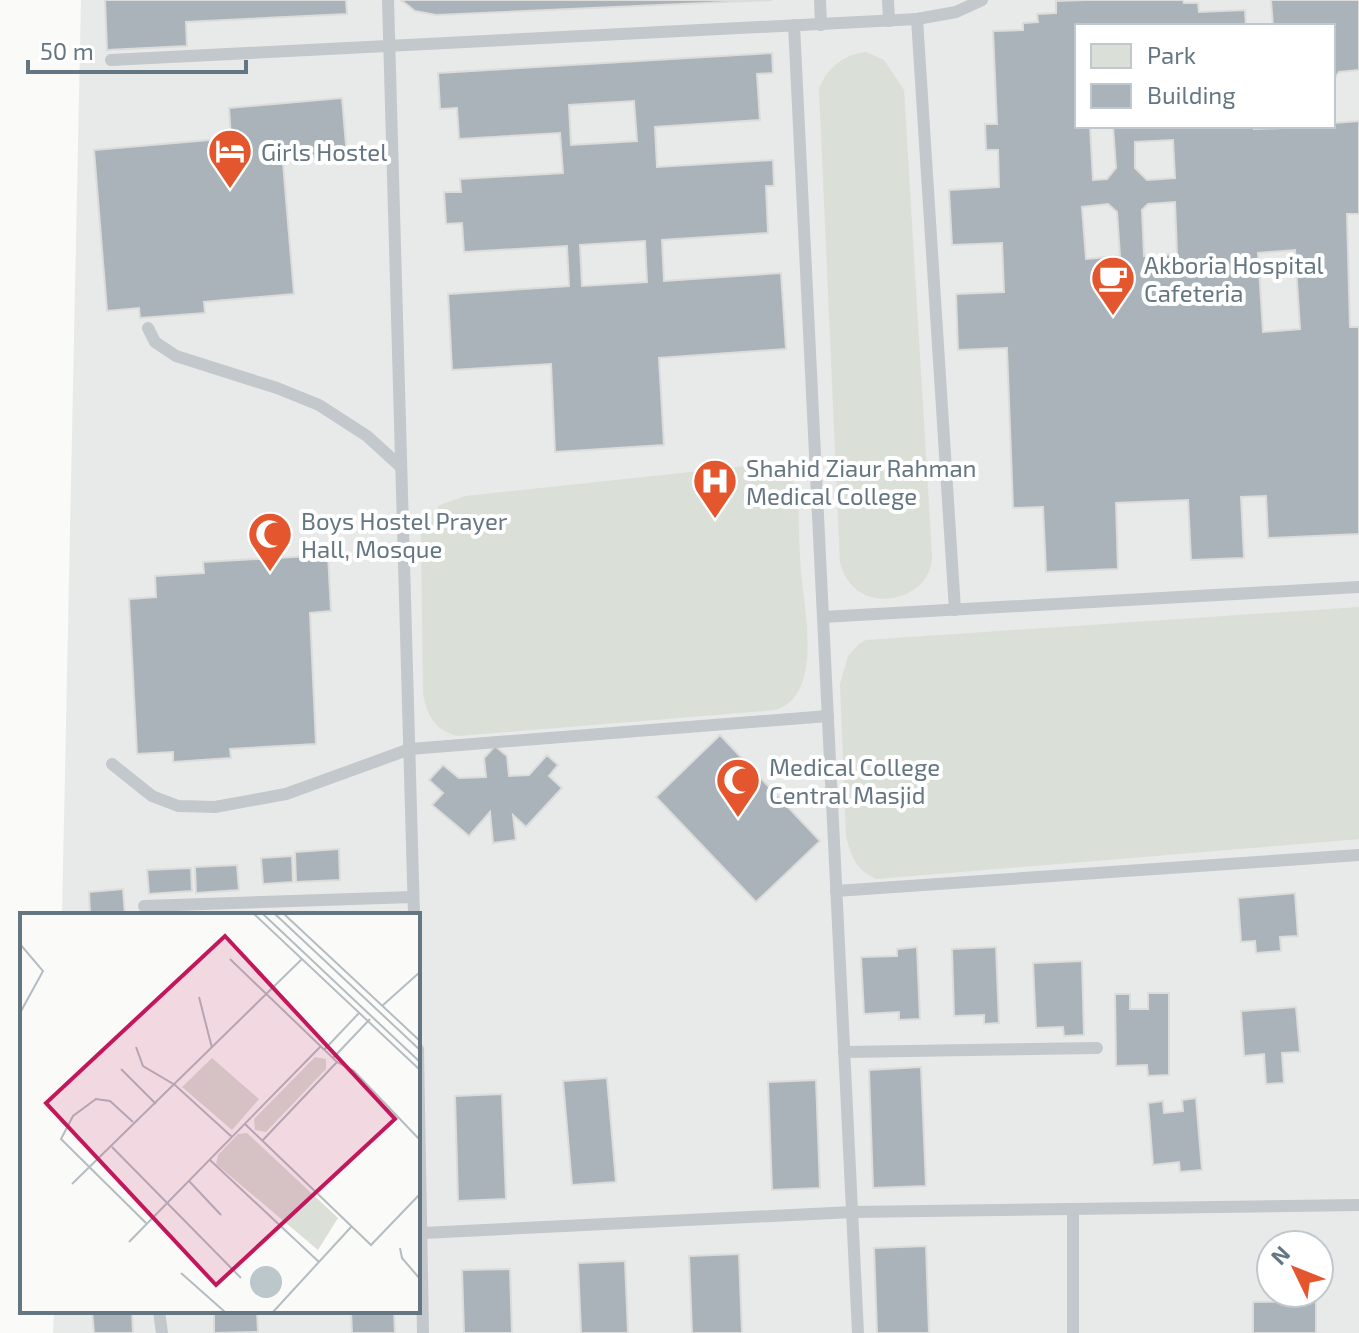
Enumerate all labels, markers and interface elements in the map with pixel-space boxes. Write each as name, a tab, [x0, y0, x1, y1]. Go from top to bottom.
scale bar	[28, 24, 246, 74]
legend	[1075, 24, 1335, 128]
text: 50 m	[40, 36, 94, 65]
text: Park	[1147, 40, 1196, 69]
text: Building	[1147, 80, 1236, 109]
hotel icon: Girls Hostel	[206, 127, 254, 190]
place label: Girls Hostel	[261, 137, 387, 166]
place label: Akboria Hospital Cafeteria	[1144, 250, 1324, 307]
cafe icon: Akboria Hospital Cafeteria	[1089, 254, 1137, 317]
place label: Shahid Ziaur Rahman Medical College	[746, 453, 977, 510]
hospital icon: Shahid Ziaur Rahman Medical College	[691, 457, 739, 520]
place label: Boys Hostel Prayer Hall, Mosque	[301, 506, 508, 563]
mosque icon: Boys Hostel Prayer Hall, Mosque	[246, 510, 294, 573]
place label: Medical College Central Masjid	[769, 752, 940, 809]
mosque icon: Medical College Central Masjid	[714, 756, 762, 819]
inset map	[20, 913, 420, 1313]
north arrow	[1255, 1229, 1335, 1309]
text: N	[1265, 1240, 1295, 1269]

